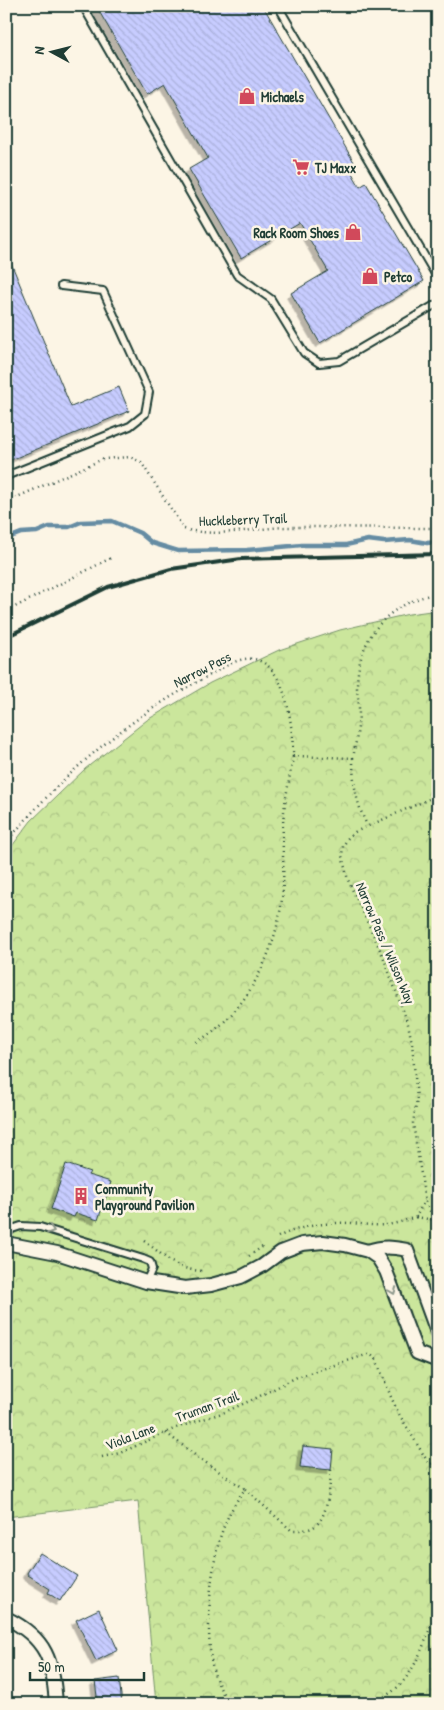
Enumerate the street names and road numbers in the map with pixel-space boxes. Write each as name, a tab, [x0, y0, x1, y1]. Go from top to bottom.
street label: Huckleberry Trail	[199, 508, 288, 531]
street label: Narrow Pass	[170, 646, 234, 692]
street label: Narrow Pass / Wilson Way	[351, 879, 420, 1007]
street label: Truman Trail	[173, 1386, 242, 1426]
street label: Viola Lane	[102, 1418, 158, 1454]

